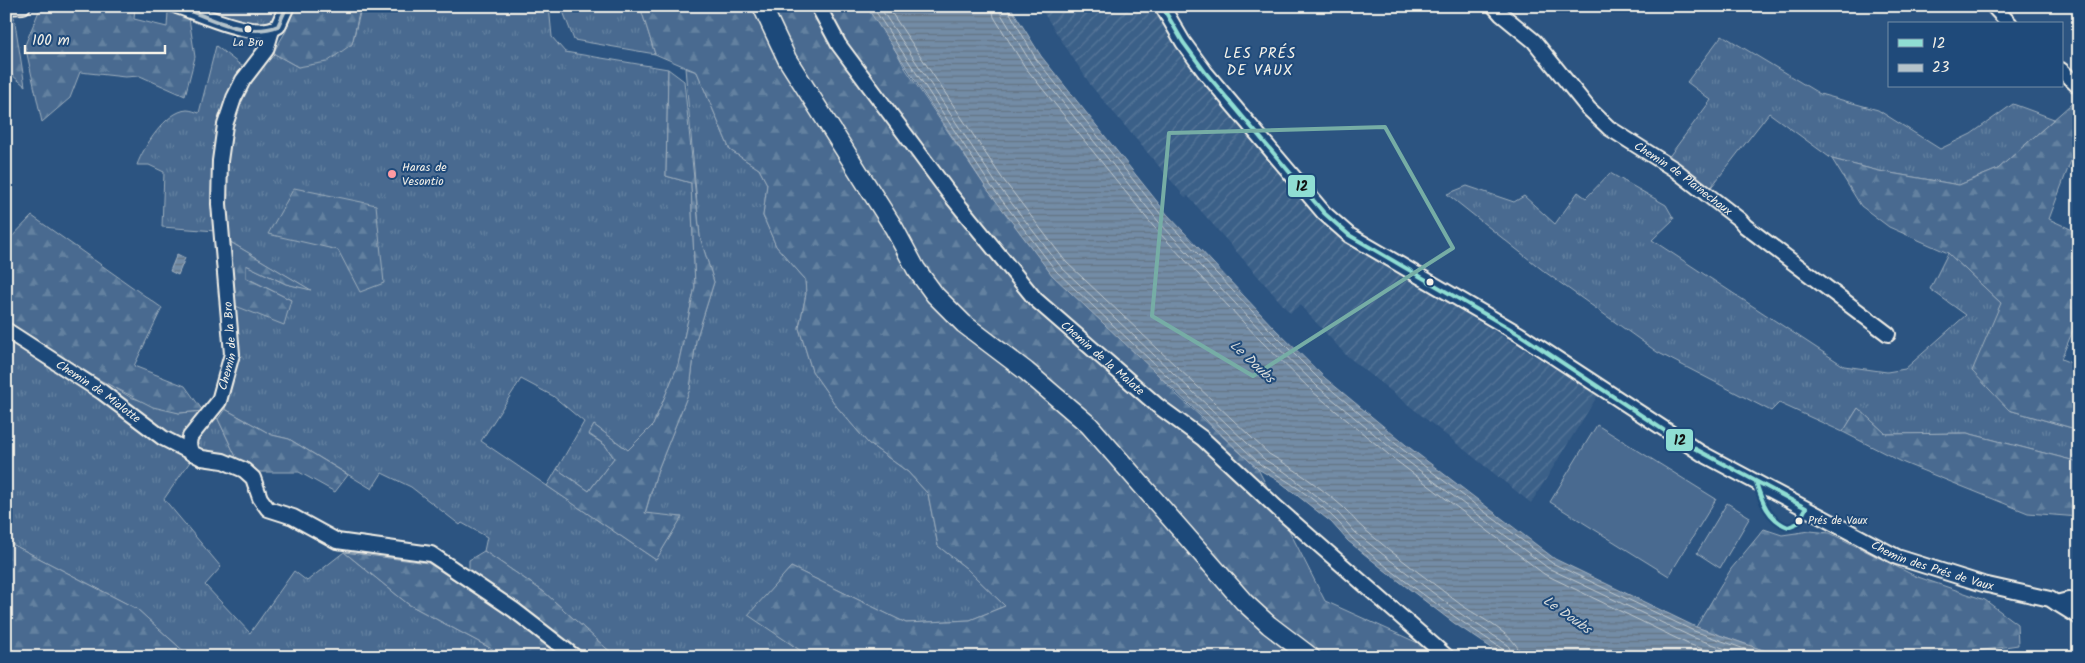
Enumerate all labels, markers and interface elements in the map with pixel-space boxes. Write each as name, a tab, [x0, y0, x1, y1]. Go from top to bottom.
scale bar	[25, 22, 165, 54]
legend	[1888, 22, 2062, 88]
marker: La Bro	[243, 24, 253, 34]
text: 100 m	[32, 29, 70, 53]
text: 12	[1932, 32, 1945, 56]
place label: La Bro	[232, 34, 264, 52]
district label: LES PRÉS DE VAUX	[1224, 42, 1296, 83]
text: 23	[1932, 56, 1950, 80]
street label: Chemin de Plainechaux	[1630, 137, 1737, 221]
place label: Haras de Vesontio	[402, 158, 447, 191]
marker: Haras de Vesontio	[386, 168, 398, 180]
line badge: 12	[1287, 174, 1316, 198]
text: 12	[1296, 176, 1308, 198]
unlabelled marker	[1425, 277, 1435, 287]
street label: Chemin de la Bro	[213, 301, 241, 392]
street label: Chemin de la Malate	[1056, 316, 1149, 400]
water label: Le Doubs	[1224, 335, 1281, 390]
street label: Chemin de Mialotte	[52, 355, 145, 428]
line badge: 12	[1665, 428, 1694, 452]
text: 12	[1674, 430, 1686, 452]
place label: Prés de Vaux	[1808, 512, 1868, 530]
marker: Prés de Vaux	[1794, 516, 1804, 526]
street label: Chemin des Prés de Vaux	[1868, 535, 1996, 596]
water label: Le Doubs	[1538, 590, 1597, 641]

